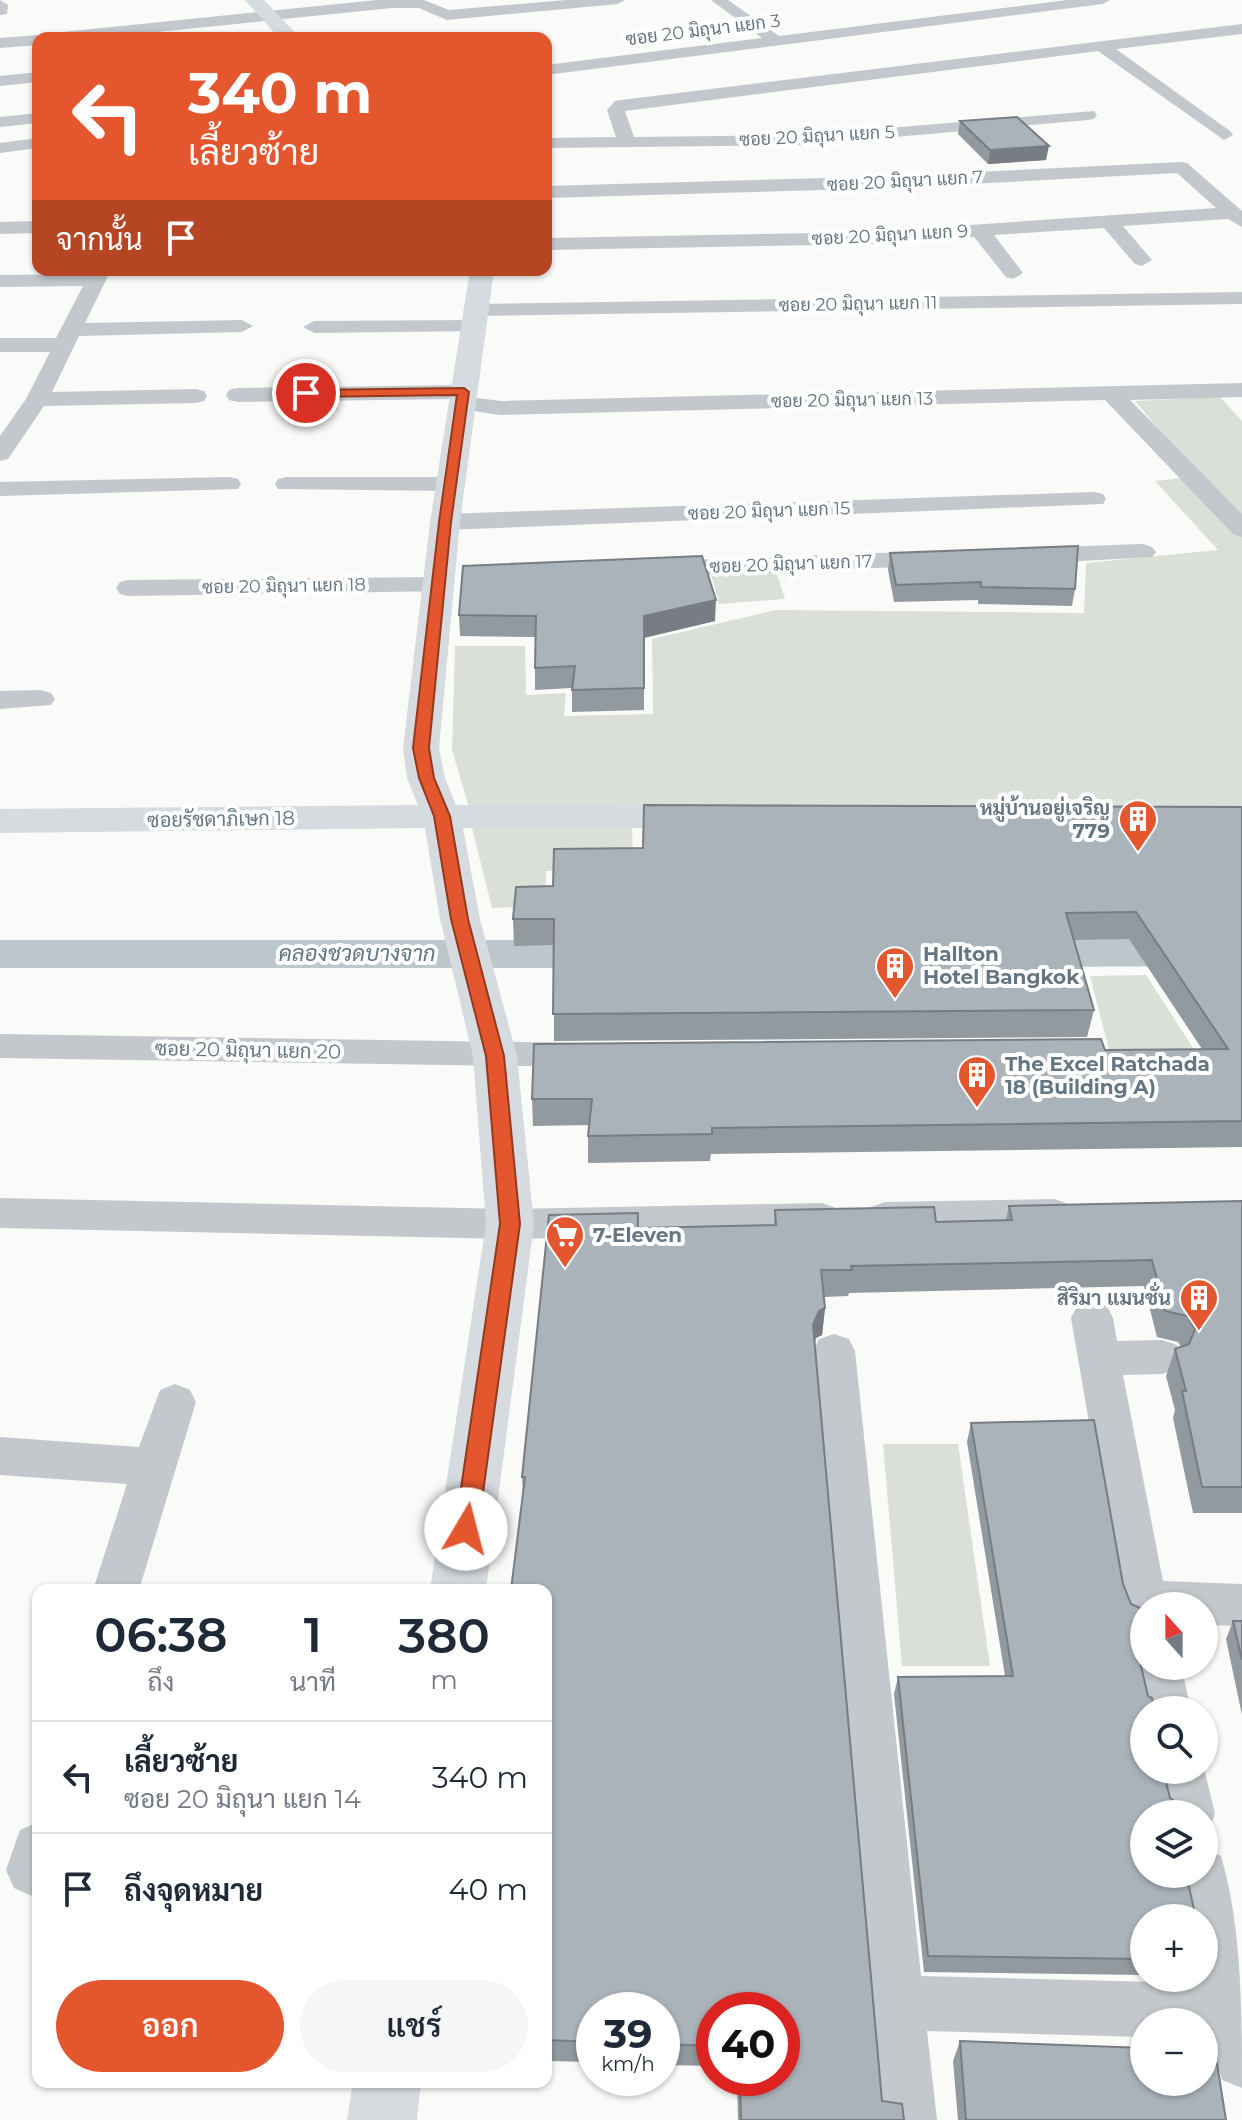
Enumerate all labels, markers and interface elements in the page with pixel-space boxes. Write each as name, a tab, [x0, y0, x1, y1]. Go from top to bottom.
street label: ซอย 20 มิถุนา แยก 3	[624, 10, 782, 51]
text: 340 m	[188, 59, 372, 127]
icon: left	[56, 64, 160, 168]
street label: ซอย 20 มิถุนา แยก 5	[739, 121, 895, 152]
text: เลี้ยวซ้าย	[188, 130, 319, 174]
street label: ซอย 20 มิถุนา แยก 7	[826, 166, 984, 197]
icon: arrive	[159, 216, 203, 260]
street label: ซอย 20 มิถุนา แยก 9	[811, 220, 969, 251]
text: จากนั้น	[56, 221, 143, 258]
street label: ซอย 20 มิถุนา แยก 11	[778, 292, 938, 317]
pin	[272, 359, 340, 427]
icon: arrive	[284, 371, 328, 415]
street label: ซอย 20 มิถุนา แยก 13	[771, 388, 933, 413]
street label: ซอย 20 มิถุนา แยก 15	[687, 497, 851, 526]
street label: ซอย 20 มิถุนา แยก 17	[709, 550, 873, 579]
street label: ซอย 20 มิถุนา แยก 18	[202, 574, 366, 599]
place label: หมู่บ้านอยู่เจริญ 779	[980, 795, 1110, 843]
building icon: หมู่บ้านอยู่เจริญ 779	[1117, 798, 1159, 853]
street label: ซอยรัชดาภิเษก 18	[147, 806, 295, 832]
water label: คลองชวดบางจาก	[279, 940, 435, 967]
place label: Hallton Hotel Bangkok	[923, 942, 1080, 989]
building icon: Hallton Hotel Bangkok	[874, 945, 916, 1000]
street label: ซอย 20 มิถุนา แยก 20	[155, 1036, 341, 1066]
place label: The Excel Ratchada 18 (Building A)	[1005, 1052, 1210, 1099]
building icon: The Excel Ratchada 18 (Building A)	[956, 1054, 998, 1109]
supermarket icon: 7-Eleven	[544, 1214, 586, 1269]
place label: 7-Eleven	[593, 1223, 682, 1247]
building icon: สิริมา แมนชั่น	[1178, 1277, 1220, 1332]
place label: สิริมา แมนชั่น	[1057, 1282, 1171, 1310]
position arrow	[424, 1487, 508, 1571]
north arrow	[1130, 1592, 1218, 1680]
map controls	[1130, 1592, 1218, 2096]
text: 06:38	[94, 1606, 228, 1664]
text: 1	[304, 1606, 322, 1664]
text: 380	[398, 1607, 490, 1665]
text: m	[430, 1664, 458, 1696]
text: ถึง	[147, 1666, 174, 1698]
text: นาที	[290, 1666, 336, 1698]
button: search	[1130, 1696, 1218, 1784]
text: เลี้ยวซ้าย	[124, 1743, 238, 1780]
icon: left	[56, 1755, 100, 1799]
text: 340 m	[432, 1759, 528, 1796]
text: ซอย 20 มิถุนา แยก 14	[124, 1783, 361, 1815]
button: layers	[1130, 1800, 1218, 1888]
icon: arrive	[56, 1867, 100, 1911]
text: 40 m	[449, 1871, 528, 1908]
text: ถึงจุดหมาย	[124, 1872, 263, 1909]
button: +	[1130, 1904, 1218, 1992]
button: ออก	[56, 1980, 284, 2072]
button: แชร์	[300, 1980, 528, 2072]
speed limit sign: 40	[696, 1992, 800, 2096]
button: −	[1130, 2008, 1218, 2096]
text: 39	[603, 2009, 653, 2058]
text: km/h	[601, 2052, 655, 2076]

